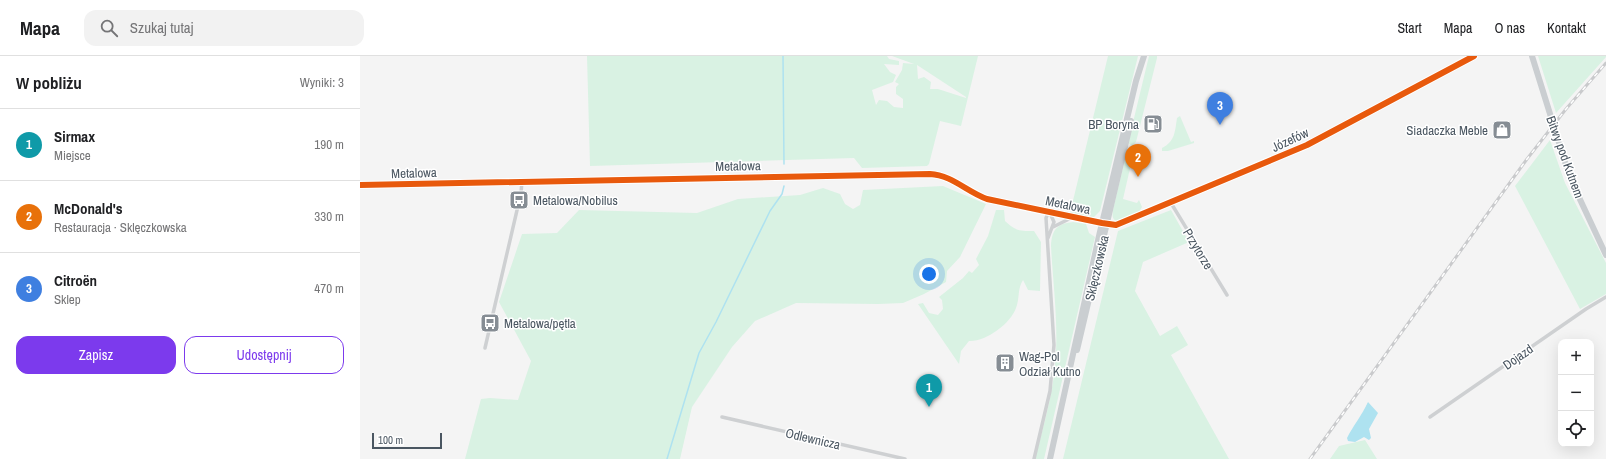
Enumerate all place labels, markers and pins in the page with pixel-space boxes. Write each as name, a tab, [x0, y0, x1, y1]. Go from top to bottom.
pin: 3	[1207, 92, 1233, 125]
fuel station icon: BP Boryna	[1142, 113, 1164, 135]
place label: BP Boryna	[1088, 116, 1139, 133]
shop icon: Siadaczka Meble	[1491, 119, 1513, 141]
place label: Siadaczka Meble	[1406, 122, 1488, 139]
pin: 2	[1125, 144, 1151, 177]
bus stop icon: Metalowa/Nobilus	[508, 189, 530, 211]
place label: Metalowa/Nobilus	[533, 192, 618, 209]
bus stop icon: Metalowa/pętla	[479, 312, 501, 334]
place label: Metalowa/pętla	[504, 315, 576, 332]
place label: Wag-Pol Odział Kutno	[1019, 348, 1081, 380]
building icon: Wag-Pol Odział Kutno	[994, 352, 1016, 374]
pin: 1	[916, 374, 942, 407]

